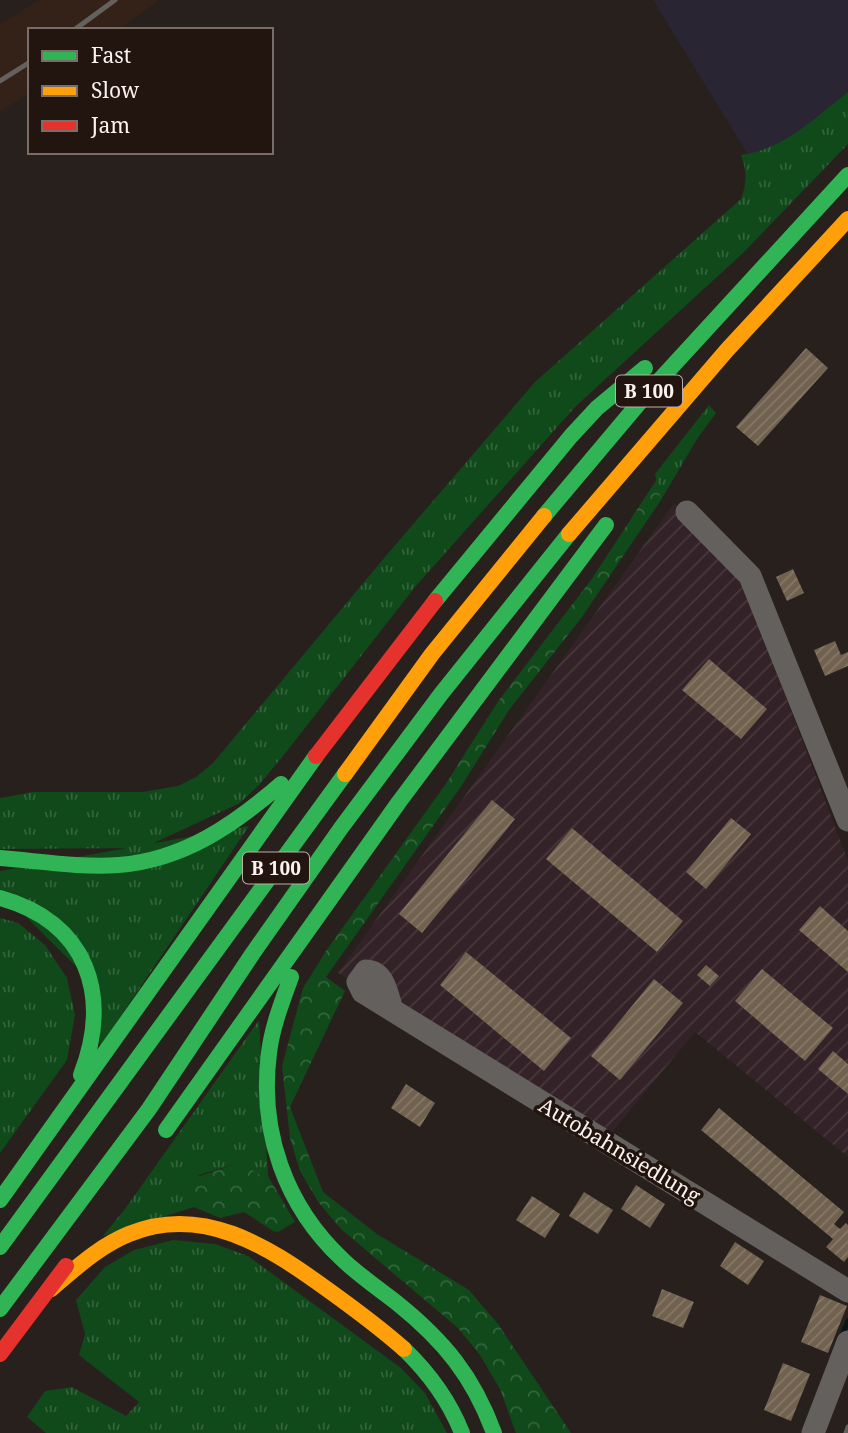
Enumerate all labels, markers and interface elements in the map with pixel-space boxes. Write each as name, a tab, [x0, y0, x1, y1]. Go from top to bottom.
legend	[28, 28, 273, 154]
text: Fast	[91, 41, 131, 69]
text: Slow	[91, 76, 140, 104]
text: Jam	[90, 111, 130, 139]
road number: B 100	[616, 376, 682, 406]
road number: B 100	[243, 852, 309, 884]
street label: Autobahnsiedlung	[534, 1091, 707, 1210]

